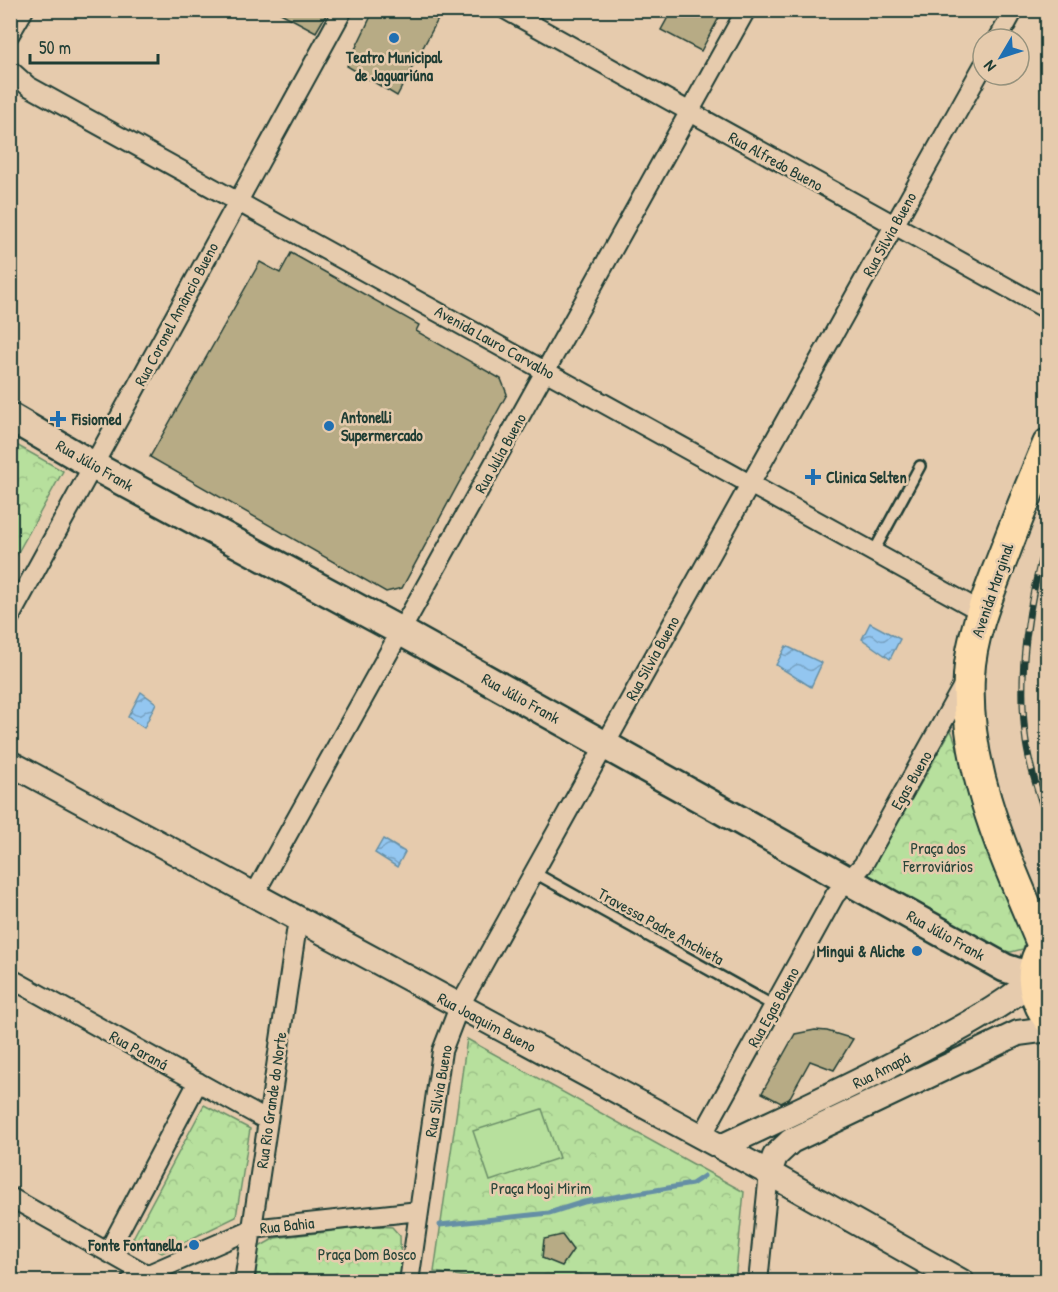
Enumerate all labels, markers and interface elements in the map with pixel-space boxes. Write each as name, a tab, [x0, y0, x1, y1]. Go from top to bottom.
scale bar	[30, 27, 158, 65]
north arrow	[971, 27, 1031, 87]
marker: Teatro Municipal de Jaguariúna	[387, 31, 401, 45]
text: 50 m	[39, 35, 71, 60]
place label: Teatro Municipal de Jaguariúna	[345, 46, 443, 87]
text: N	[978, 56, 1001, 77]
street label: Rua Alfredo Bueno	[725, 126, 828, 196]
street label: Rua Silvia Bueno	[857, 187, 922, 280]
street label: Rua Coronel Amâncio Bueno	[129, 238, 223, 390]
street label: Avenida Lauro Carvalho	[431, 300, 559, 384]
place label: Antonelli Supermercado	[341, 406, 423, 447]
place label: Fisiomed	[71, 408, 122, 430]
street label: Rua Julia Bueno	[469, 409, 531, 497]
marker: Fisiomed	[49, 410, 67, 428]
marker: Antonelli Supermercado	[322, 419, 336, 433]
street label: Rua Júlio Frank	[52, 434, 138, 496]
place label: Clinica Selten	[826, 466, 907, 488]
marker: Clinica Selten	[804, 468, 822, 486]
street label: Avenida Marginal	[966, 539, 1019, 640]
street label: Rua Silvia Bueno	[620, 611, 685, 704]
street label: Rua Júlio Frank	[478, 667, 564, 729]
street label: Egas Bueno	[885, 746, 937, 814]
park label: Praça dos Ferroviários	[902, 837, 973, 877]
street label: Travessa Padre Anchieta	[594, 882, 728, 970]
street label: Rua Júlio Frank	[903, 904, 989, 966]
place label: Mingui & Aliche	[817, 940, 906, 963]
marker: Mingui & Aliche	[910, 944, 924, 958]
street label: Rua Egas Bueno	[742, 962, 804, 1051]
street label: Rua Joaquim Bueno	[434, 987, 541, 1058]
street label: Rua Paraná	[106, 1025, 172, 1075]
street label: Rua Rio Grande do Norte	[251, 1030, 292, 1170]
street label: Rua Silvia Bueno	[419, 1043, 457, 1139]
street label: Rua Amapá	[849, 1046, 913, 1094]
park label: Praça Mogi Mirim	[491, 1177, 591, 1199]
street label: Rua Bahia	[259, 1211, 315, 1239]
place label: Fonte Fontanella	[88, 1234, 183, 1256]
marker: Fonte Fontanella	[187, 1238, 201, 1252]
park label: Praça Dom Bosco	[318, 1243, 417, 1265]

